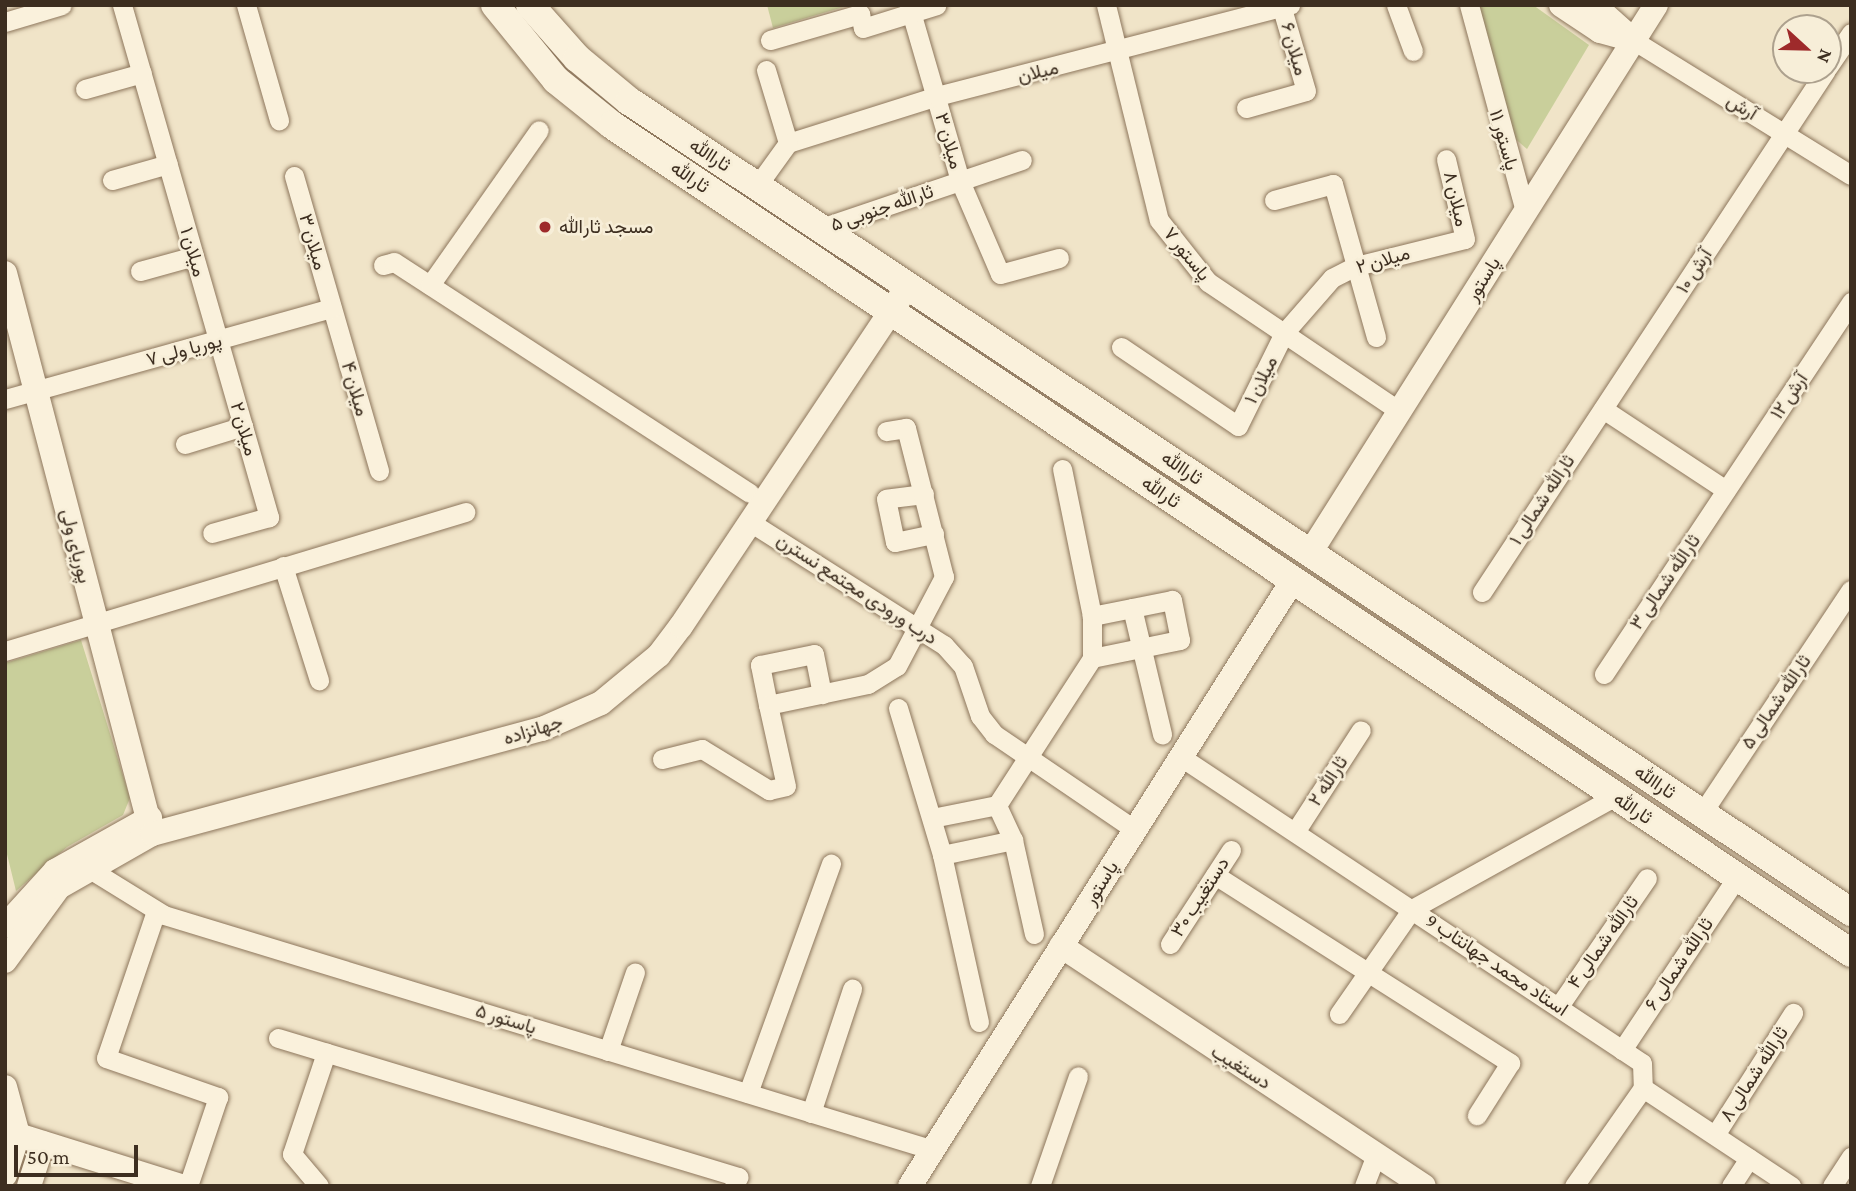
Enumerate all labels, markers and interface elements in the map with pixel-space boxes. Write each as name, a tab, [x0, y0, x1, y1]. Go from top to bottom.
north arrow	[1772, 14, 1842, 84]
street label: میلان ۶	[1276, 20, 1312, 78]
text: N	[1813, 46, 1837, 66]
street label: میلان	[1015, 56, 1061, 88]
street label: آرش	[1722, 89, 1762, 125]
street label: پاستور ۱۱	[1484, 107, 1524, 173]
street label: میلان ۳	[930, 110, 968, 172]
street label: ثاراالله	[685, 133, 735, 177]
street label: ثارالله	[666, 156, 714, 198]
street label: میلان ۸	[1439, 169, 1473, 229]
street label: ثارالله جنوبی ۵	[828, 180, 936, 236]
street label: میلان ۳	[294, 211, 332, 273]
place label: مسجد ثارالله	[559, 216, 653, 238]
marker: مسجد ثارالله	[537, 219, 553, 235]
street label: پاستور ۷	[1159, 223, 1215, 285]
street label: میلان ۱	[175, 225, 211, 279]
street label: میلان ۲	[1354, 241, 1412, 279]
street label: آرش ۱۰	[1671, 244, 1717, 298]
street label: پاستور	[1461, 253, 1505, 305]
street label: پوریا ولی ۷	[144, 329, 224, 371]
street label: میلان ۱	[1239, 352, 1283, 408]
street label: میلان ۴	[336, 359, 374, 419]
street label: آرش ۱۲	[1765, 369, 1813, 423]
street label: میلان ۲	[225, 400, 263, 458]
street label: ثاراالله	[1157, 446, 1207, 490]
street label: ثارالله شمالی ۱	[1504, 451, 1580, 549]
street label: ثارالله	[1137, 471, 1185, 513]
street label: پوریای ولی	[56, 506, 96, 586]
street label: درب ورودی مجتمع نسترن	[772, 528, 942, 650]
street label: ثارالله شمالی ۳	[1625, 530, 1705, 634]
street label: ثارالله شمالی ۵	[1736, 651, 1816, 753]
street label: جهانزاده	[501, 710, 565, 750]
street label: ثارالله ۲	[1303, 752, 1353, 810]
street label: ثاراالله	[1630, 760, 1680, 804]
street label: ثارالله	[1609, 787, 1657, 829]
street label: دستغیب ۳۰	[1166, 853, 1234, 941]
street label: پاستور	[1079, 857, 1123, 909]
street label: ثارالله شمالی ۴	[1563, 891, 1643, 993]
street label: استاد محمد جهانتاب 9	[1422, 909, 1572, 1021]
street label: ثارالله شمالی ۶	[1640, 913, 1718, 1015]
street label: پاستور ۵	[473, 999, 539, 1039]
street label: ثارالله شمالی ۸	[1715, 1022, 1793, 1126]
street label: دستغیب	[1207, 1040, 1275, 1094]
scale bar	[18, 1132, 142, 1176]
text: 50 m	[27, 1145, 70, 1169]

